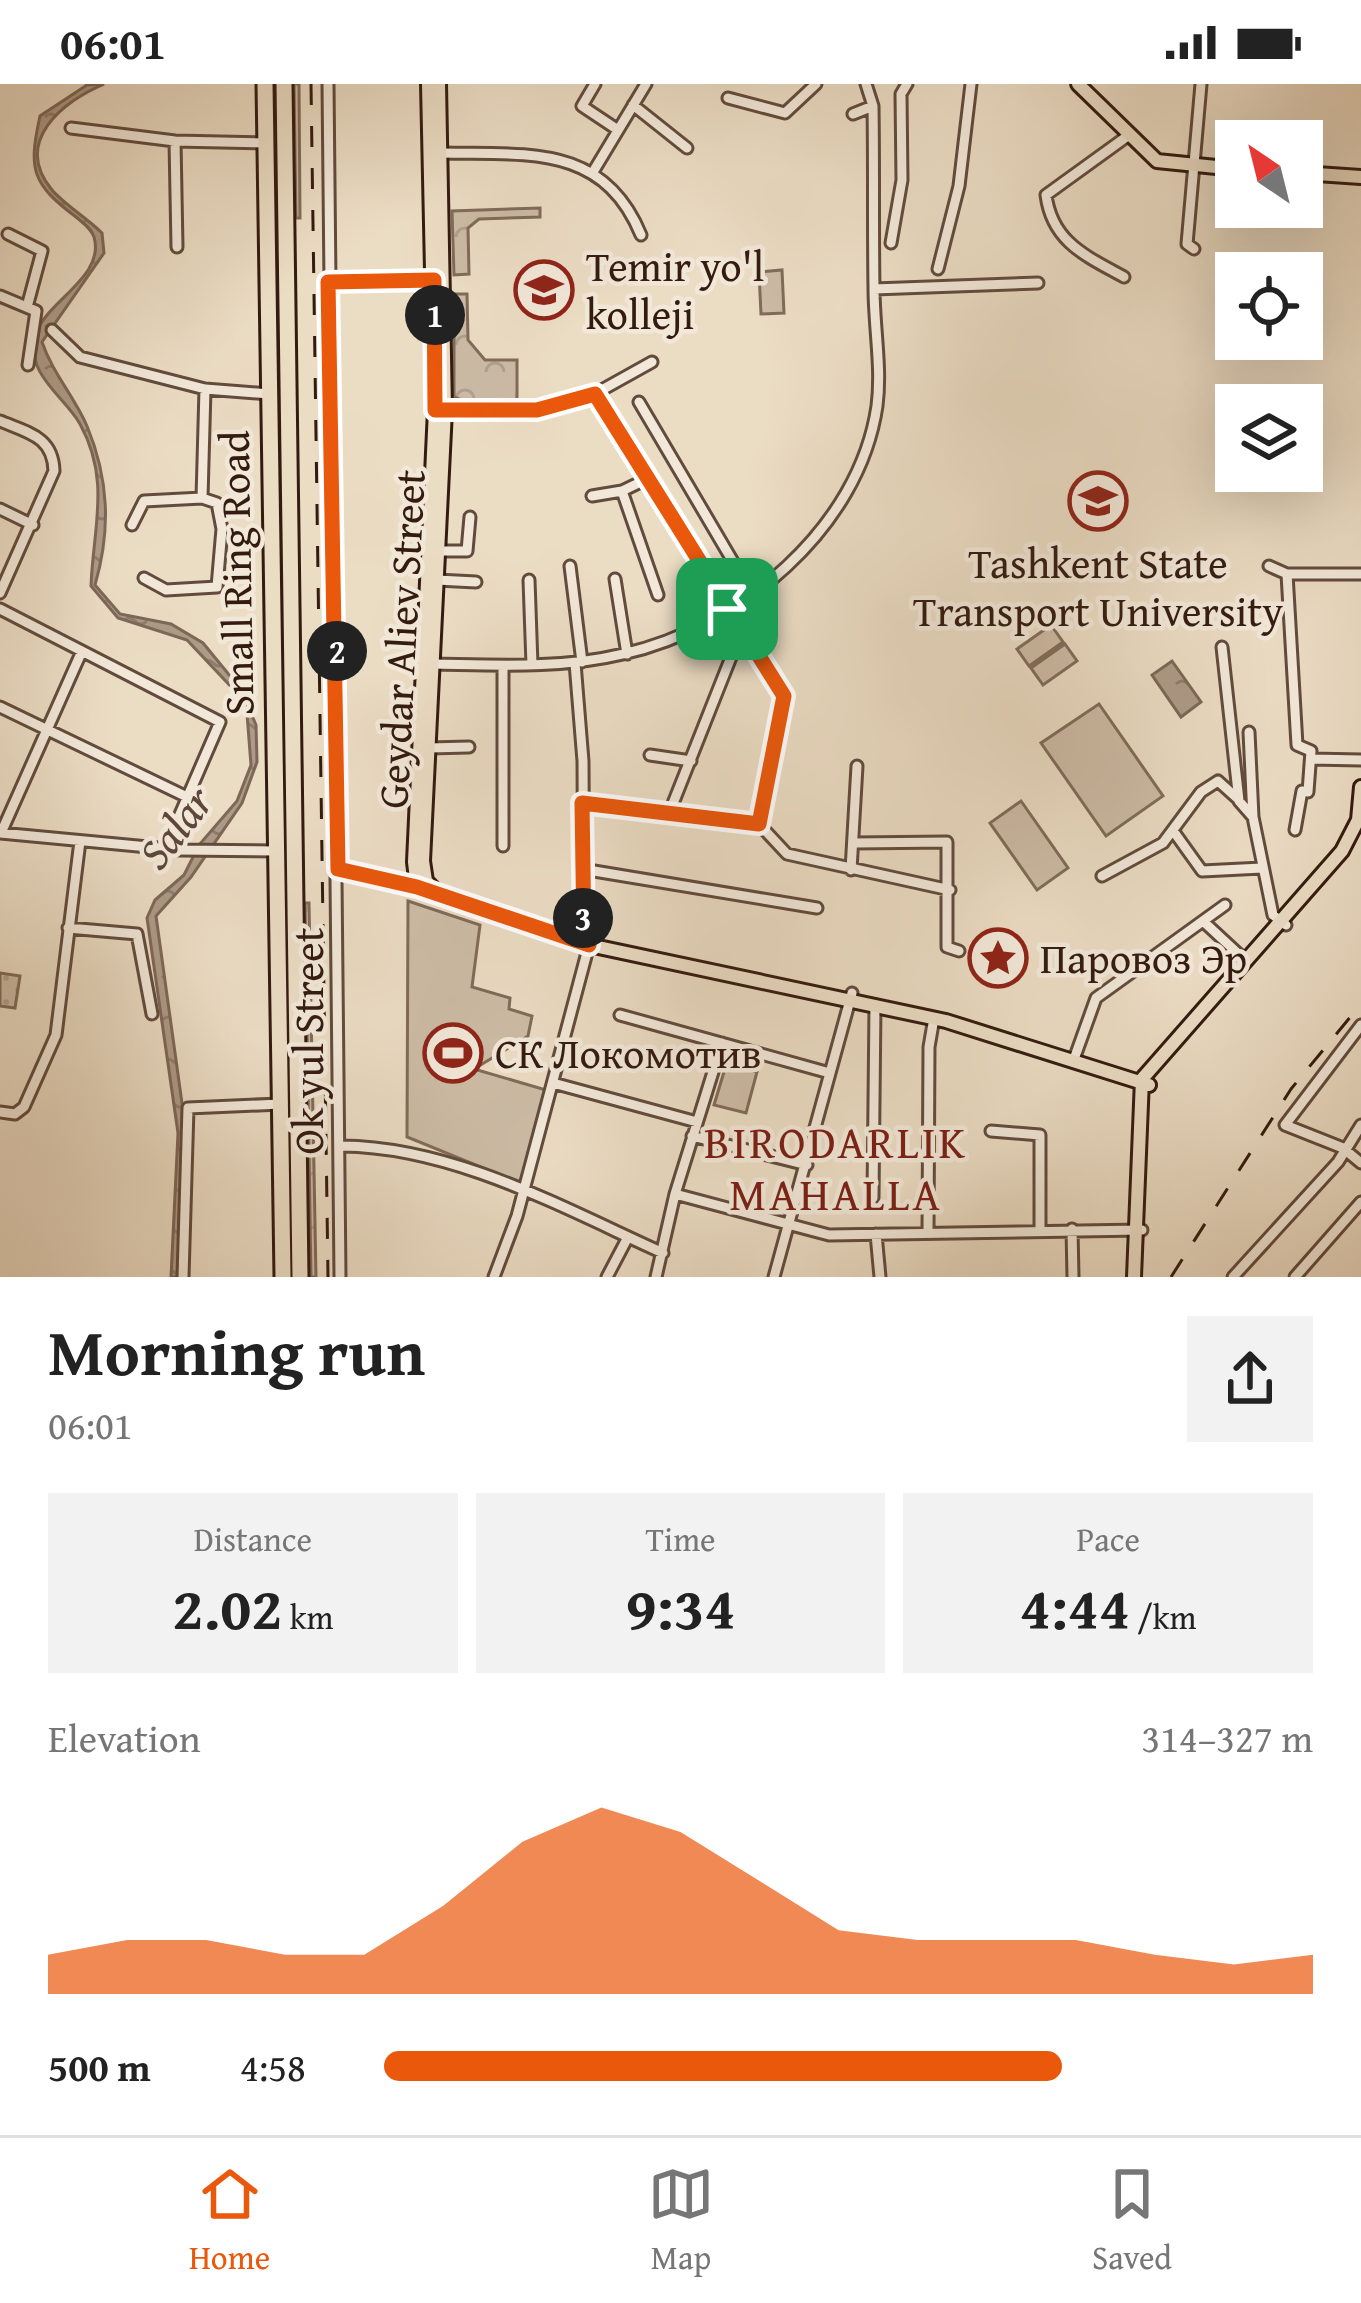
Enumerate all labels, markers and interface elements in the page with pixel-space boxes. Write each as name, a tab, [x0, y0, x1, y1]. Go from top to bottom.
text: 06:01	[60, 10, 166, 75]
north arrow	[1215, 120, 1323, 228]
map controls	[1215, 120, 1323, 492]
place label: Temir yo'l kolleji	[586, 235, 764, 344]
button: locate	[1215, 252, 1323, 360]
school or university icon: Temir yo'l kolleji	[513, 259, 575, 321]
pin: 1	[405, 285, 465, 345]
text: 1	[426, 291, 444, 339]
button: layers	[1215, 384, 1323, 492]
street label: Small Ring Road	[203, 429, 268, 716]
street label: Geydar Aliev Street	[361, 468, 440, 810]
school or university icon: Tashkent State Transport University	[1067, 470, 1129, 532]
place label: Tashkent State Transport University	[913, 532, 1283, 641]
pin	[676, 558, 778, 660]
icon: arrive	[694, 576, 760, 642]
pin: 2	[307, 621, 367, 681]
text: 2	[328, 627, 346, 675]
water label: Salar	[121, 770, 229, 882]
pin: 3	[553, 888, 613, 948]
text: 3	[574, 894, 592, 942]
street label: Ok yul Street	[277, 927, 338, 1155]
place icon: Паровоз Эр	[967, 927, 1029, 989]
place label: Паровоз Эр	[1040, 927, 1247, 988]
sports icon: СК Локомотив	[422, 1022, 484, 1084]
place label: СК Локомотив	[495, 1022, 762, 1083]
district label: BIRODARLIK MAHALLA	[704, 1109, 968, 1226]
text: Morning run	[48, 1302, 425, 1399]
button: share	[1187, 1316, 1313, 1442]
text: 06:01	[48, 1396, 133, 1453]
text: Distance	[194, 1515, 312, 1563]
text: Time	[645, 1515, 716, 1563]
text: Pace	[1076, 1515, 1140, 1563]
text: 2.02	[172, 1563, 282, 1651]
text: 9:34	[625, 1563, 736, 1651]
text: 4:44	[1020, 1563, 1130, 1651]
text: km	[282, 1593, 333, 1641]
text: /km	[1130, 1593, 1197, 1641]
text: Elevation	[48, 1709, 201, 1766]
text: 314–327 m	[1141, 1709, 1313, 1766]
text: 500 m	[48, 2038, 151, 2095]
text: 4:58	[240, 2038, 306, 2095]
tab: Home	[189, 2161, 270, 2281]
tab: Map	[648, 2161, 714, 2281]
tab: Saved	[1092, 2161, 1172, 2281]

